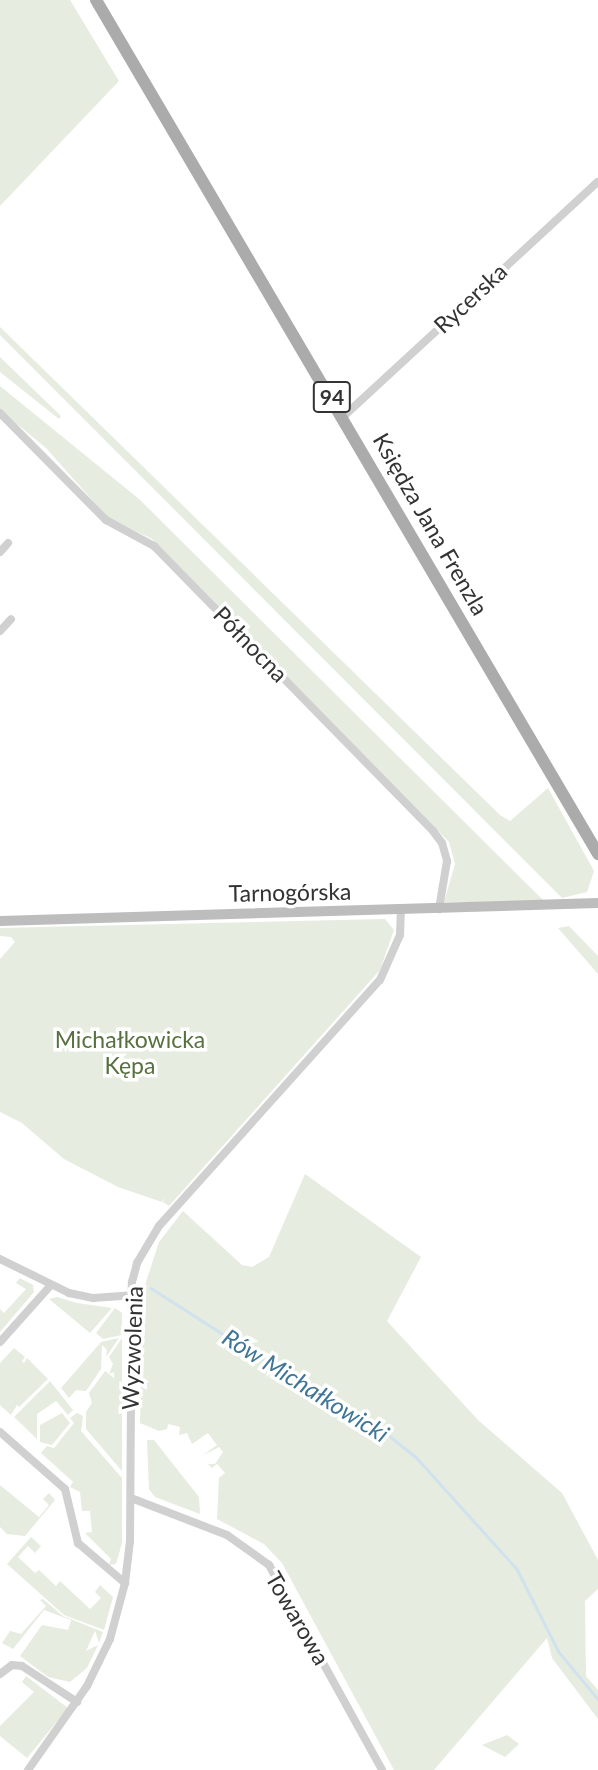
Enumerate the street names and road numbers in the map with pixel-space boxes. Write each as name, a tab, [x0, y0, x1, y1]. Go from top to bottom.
street label: Rycerska	[428, 257, 512, 339]
road number: 94	[313, 380, 351, 414]
street label: Księdza Jana Frenzla	[367, 428, 495, 620]
street label: Północna	[208, 600, 294, 688]
street label: Tarnogórska	[228, 877, 352, 907]
street label: Wyzwolenia	[116, 1286, 148, 1410]
street label: Towarowa	[260, 1566, 336, 1670]

